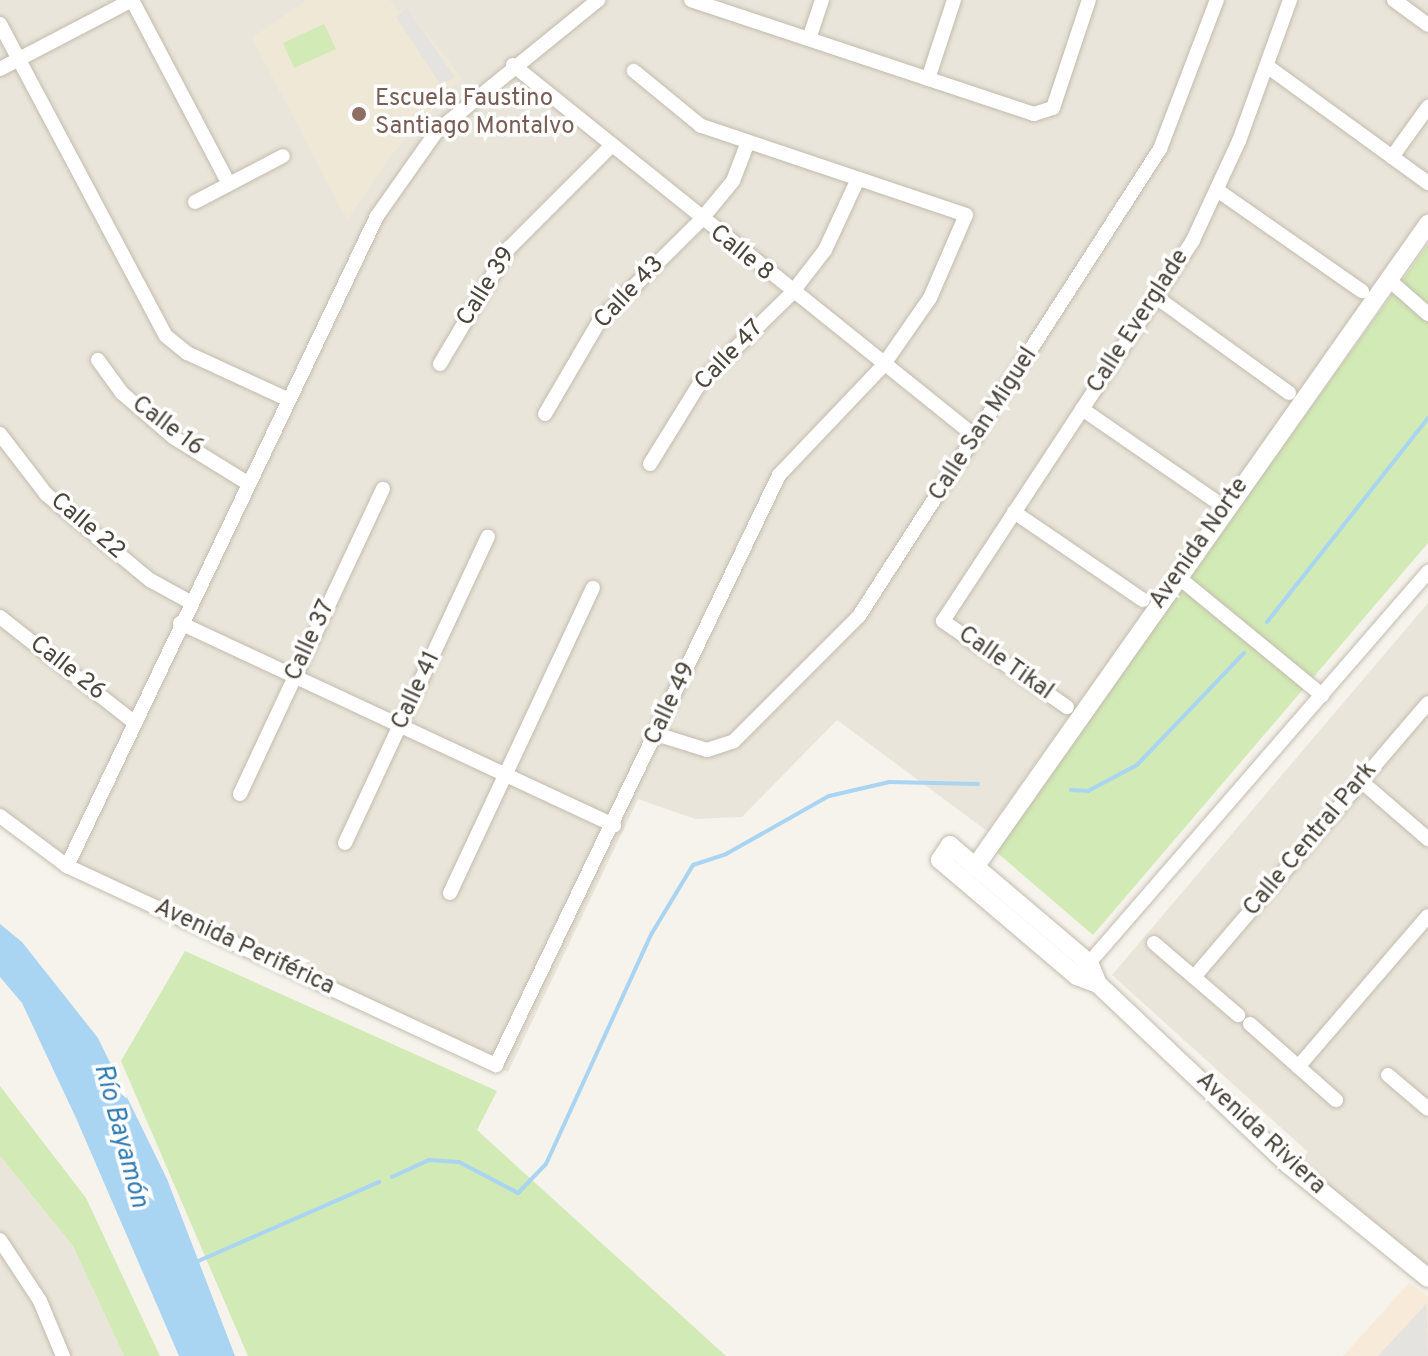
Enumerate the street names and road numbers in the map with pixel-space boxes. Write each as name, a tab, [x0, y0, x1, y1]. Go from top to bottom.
street label: Calle 8	[703, 220, 779, 288]
street label: Calle 39	[452, 242, 522, 332]
street label: Calle Everglade	[1082, 245, 1196, 399]
street label: Calle 43	[589, 251, 671, 335]
street label: Calle 47	[690, 315, 770, 397]
street label: Calle San Miguel	[924, 343, 1044, 507]
street label: Calle 16	[125, 391, 209, 463]
street label: Avenida Norte	[1144, 473, 1256, 615]
street label: Calle 22	[44, 487, 130, 567]
street label: Calle 37	[280, 596, 342, 686]
street label: Calle Tikal	[952, 621, 1058, 707]
street label: Calle 26	[23, 630, 111, 708]
street label: Calle 41	[386, 647, 448, 735]
street label: Calle 49	[639, 658, 703, 750]
street label: Calle Central Park	[1238, 757, 1384, 923]
street label: Avenida Periférica	[149, 894, 339, 1002]
street label: Avenida Riviera	[1189, 1067, 1331, 1201]

